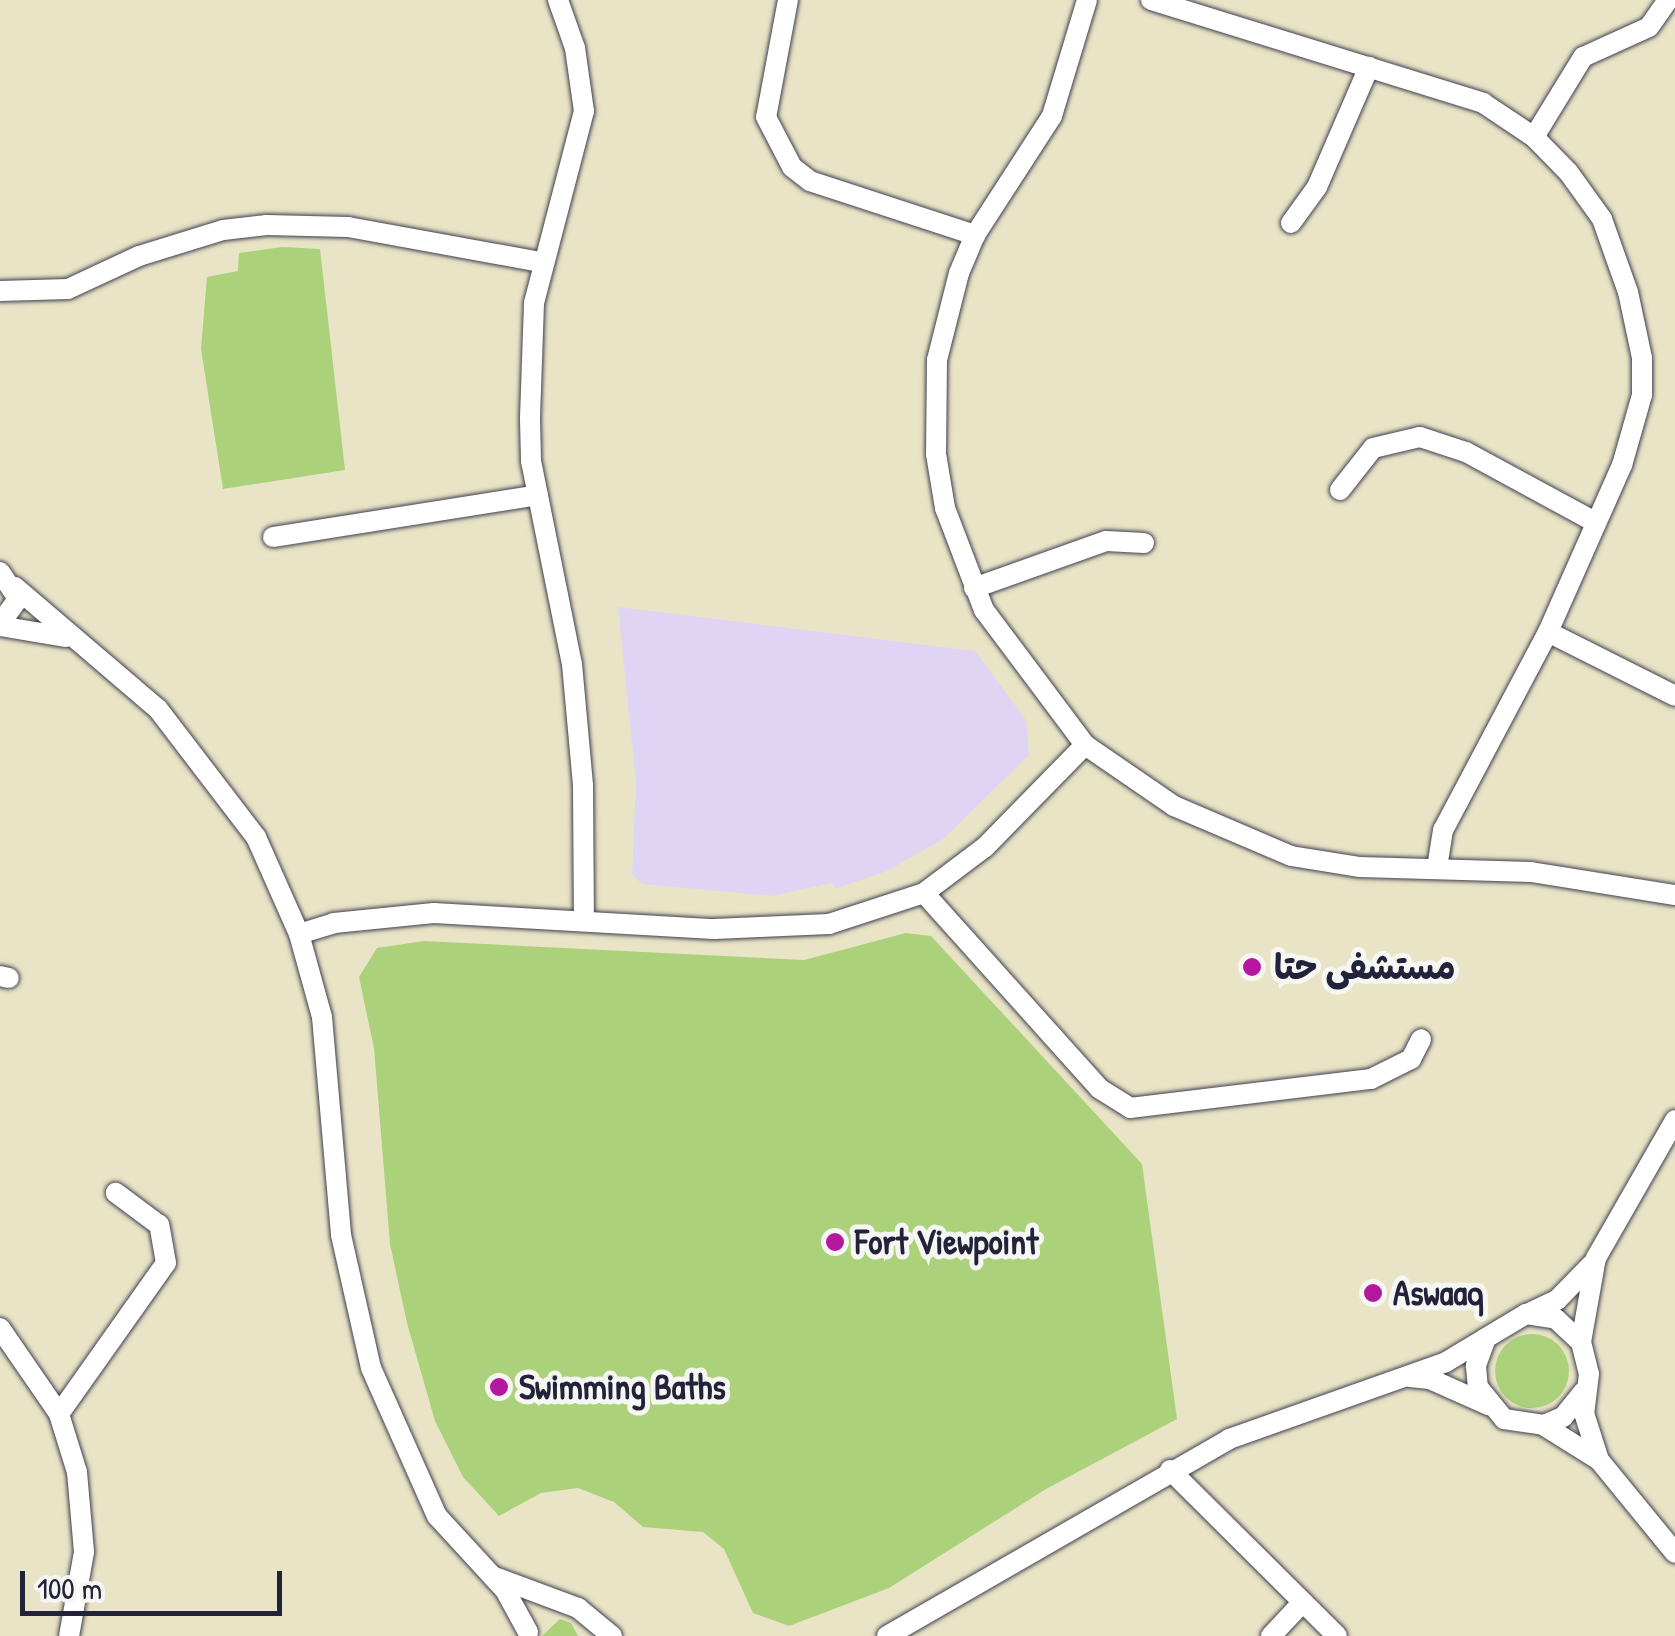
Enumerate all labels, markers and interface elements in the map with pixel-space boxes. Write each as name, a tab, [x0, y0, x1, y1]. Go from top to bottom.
place label: مستشفى حتا	[1274, 946, 1456, 988]
marker: مستشفى حتا	[1239, 954, 1265, 980]
place label: Fort Viewpoint	[855, 1221, 1038, 1263]
marker: Fort Viewpoint	[824, 1231, 846, 1253]
place label: Aswaaq	[1393, 1272, 1483, 1314]
marker: Aswaaq	[1362, 1282, 1384, 1304]
place label: Swimming Baths	[519, 1366, 726, 1408]
marker: Swimming Baths	[488, 1376, 510, 1398]
scale bar	[25, 1551, 288, 1613]
text: 100 m	[37, 1568, 102, 1608]

